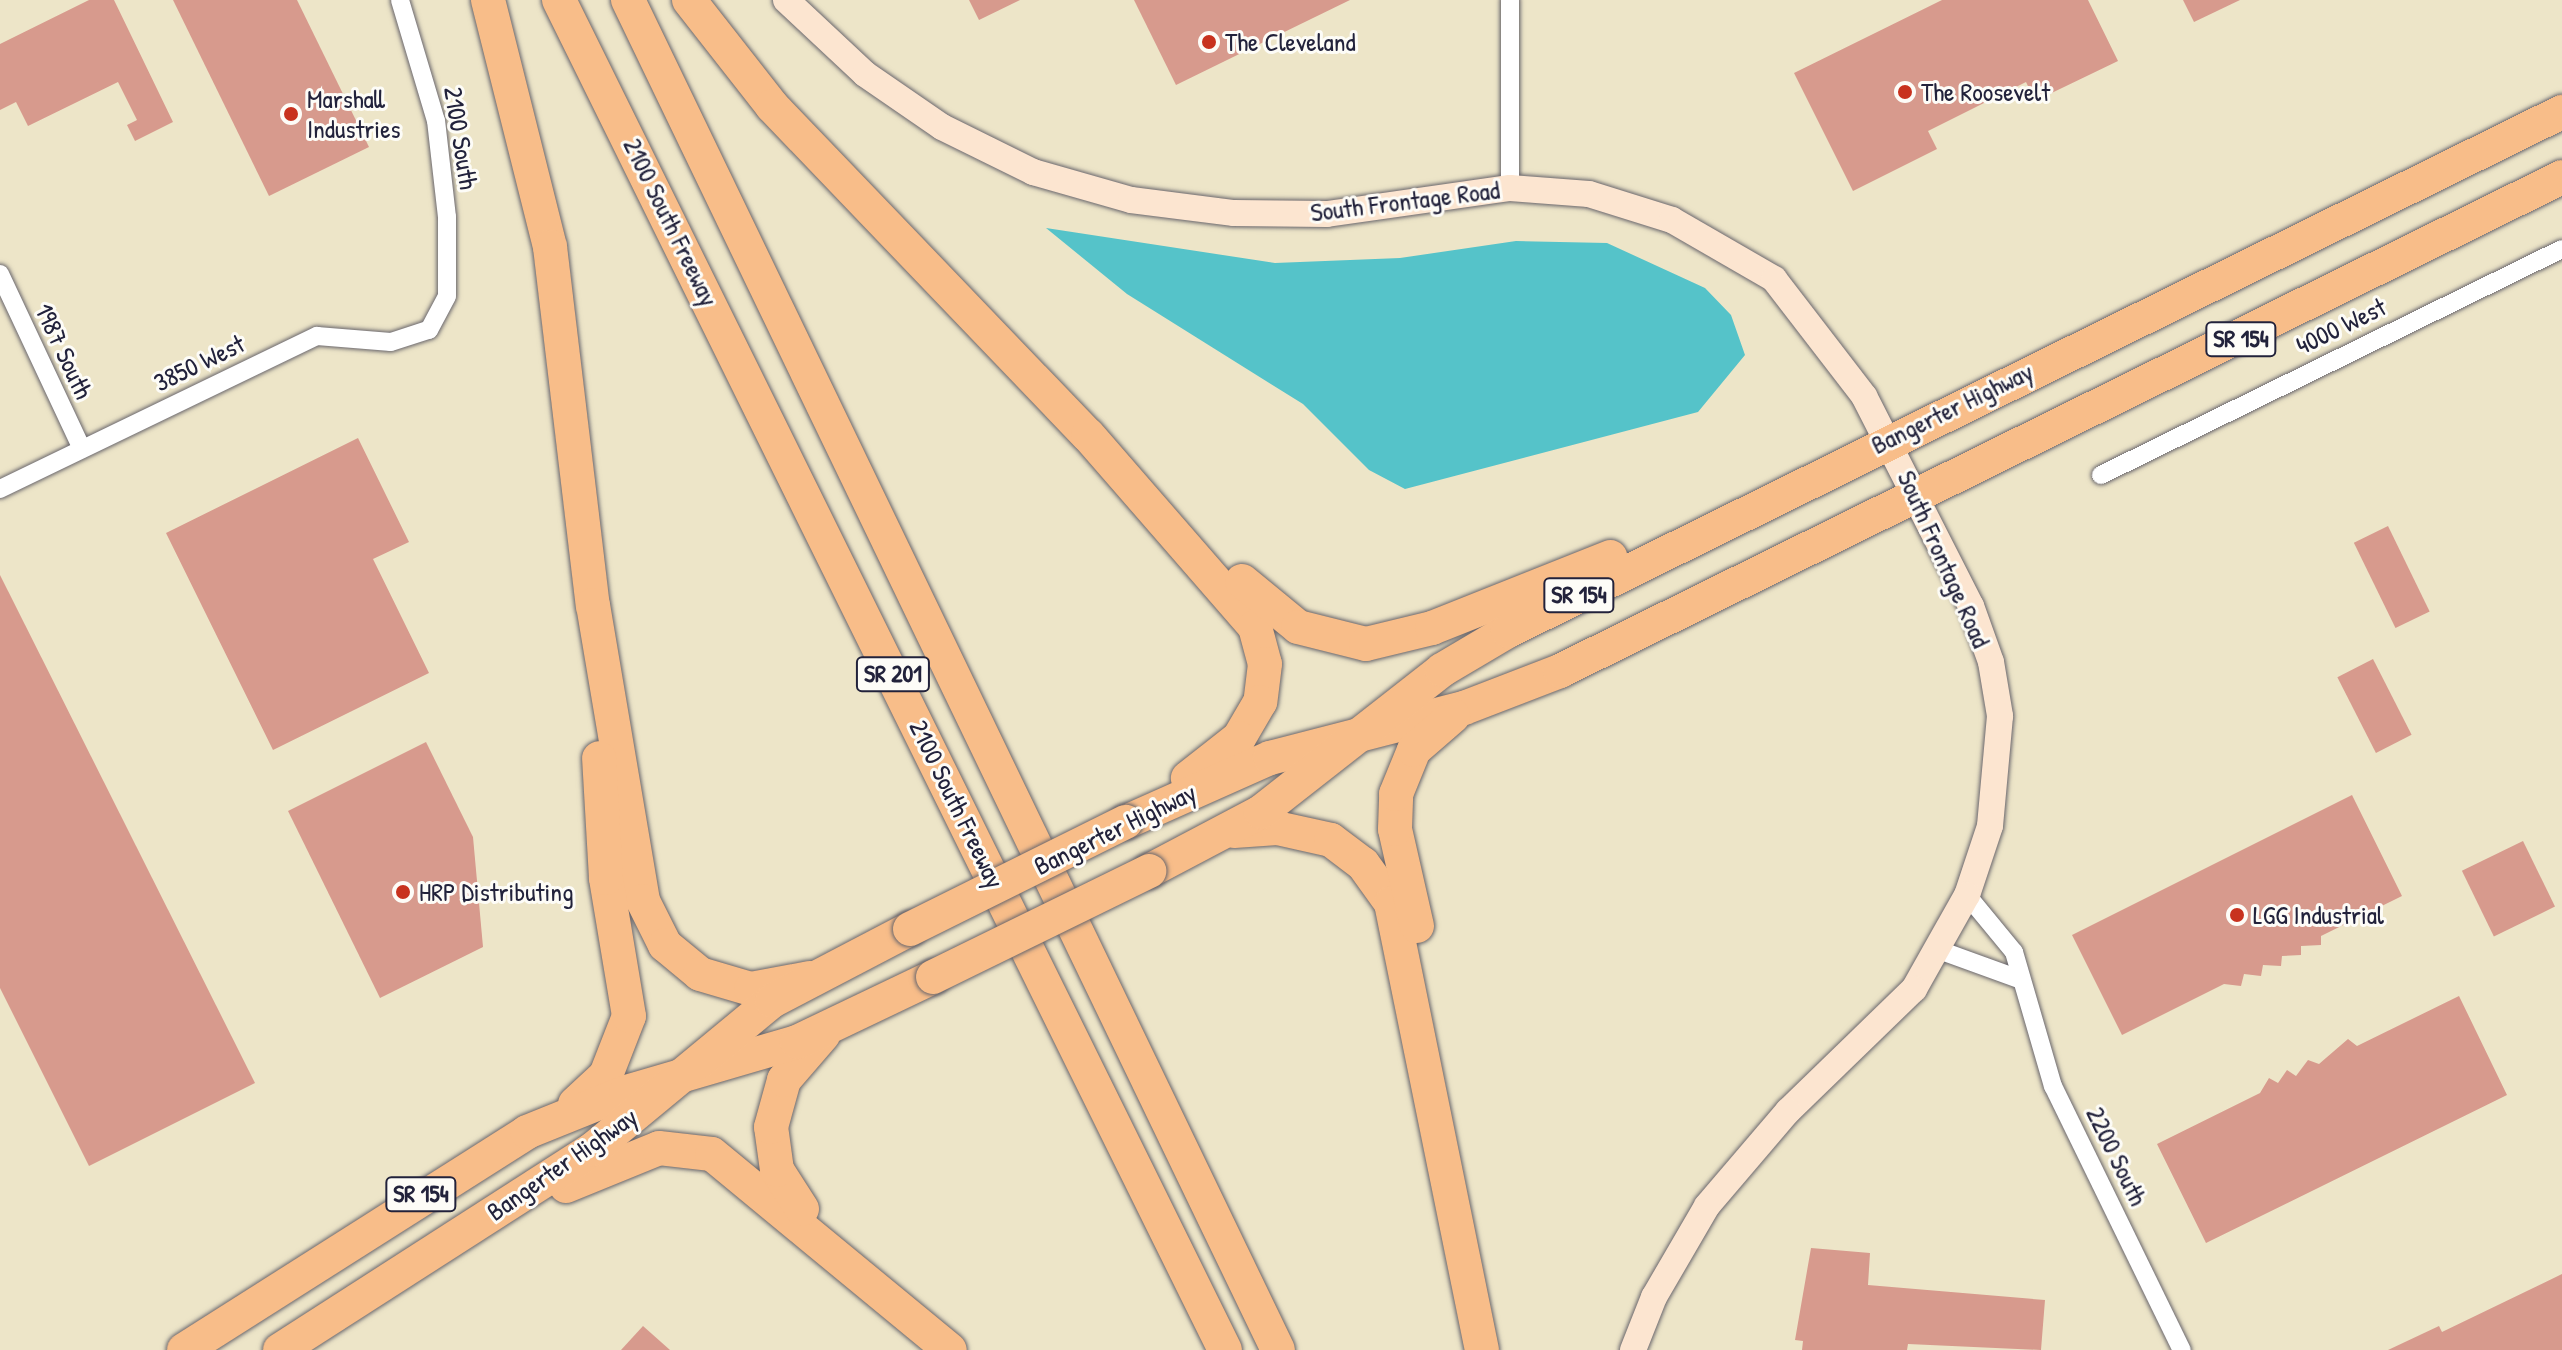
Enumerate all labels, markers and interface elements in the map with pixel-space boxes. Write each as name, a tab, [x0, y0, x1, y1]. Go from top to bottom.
place label: The Cleveland	[1225, 26, 1356, 58]
marker: The Cleveland	[1200, 33, 1218, 51]
place label: The Roosevelt	[1921, 76, 2050, 108]
place label: Marshall Industries	[307, 83, 401, 144]
marker: The Roosevelt	[1896, 83, 1914, 101]
street label: 2100 South	[437, 84, 485, 192]
marker: Marshall Industries	[282, 105, 300, 123]
street label: 2100 South Freeway	[617, 133, 725, 311]
street label: South Frontage Road	[1309, 174, 1501, 228]
street label: 4000 West	[2291, 291, 2391, 361]
street label: 1987 South	[28, 298, 100, 404]
road number: SR 154	[2205, 319, 2277, 359]
street label: 3850 West	[149, 328, 249, 398]
street label: Bangerter Highway	[1866, 355, 2038, 461]
street label: South Frontage Road	[1891, 466, 1997, 652]
road number: SR 154	[1543, 575, 1615, 615]
road number: SR 201	[855, 654, 931, 694]
street label: 2100 South Freeway	[903, 715, 1011, 893]
street label: Bangerter Highway	[1029, 776, 1201, 882]
place label: HRP Distributing	[419, 876, 574, 908]
marker: HRP Distributing	[394, 883, 412, 901]
place label: LGG Industrial	[2253, 899, 2384, 931]
marker: LGG Industrial	[2228, 906, 2246, 924]
street label: Bangerter Highway	[481, 1101, 643, 1227]
street label: 2200 South	[2080, 1101, 2154, 1211]
road number: SR 154	[385, 1174, 457, 1214]

